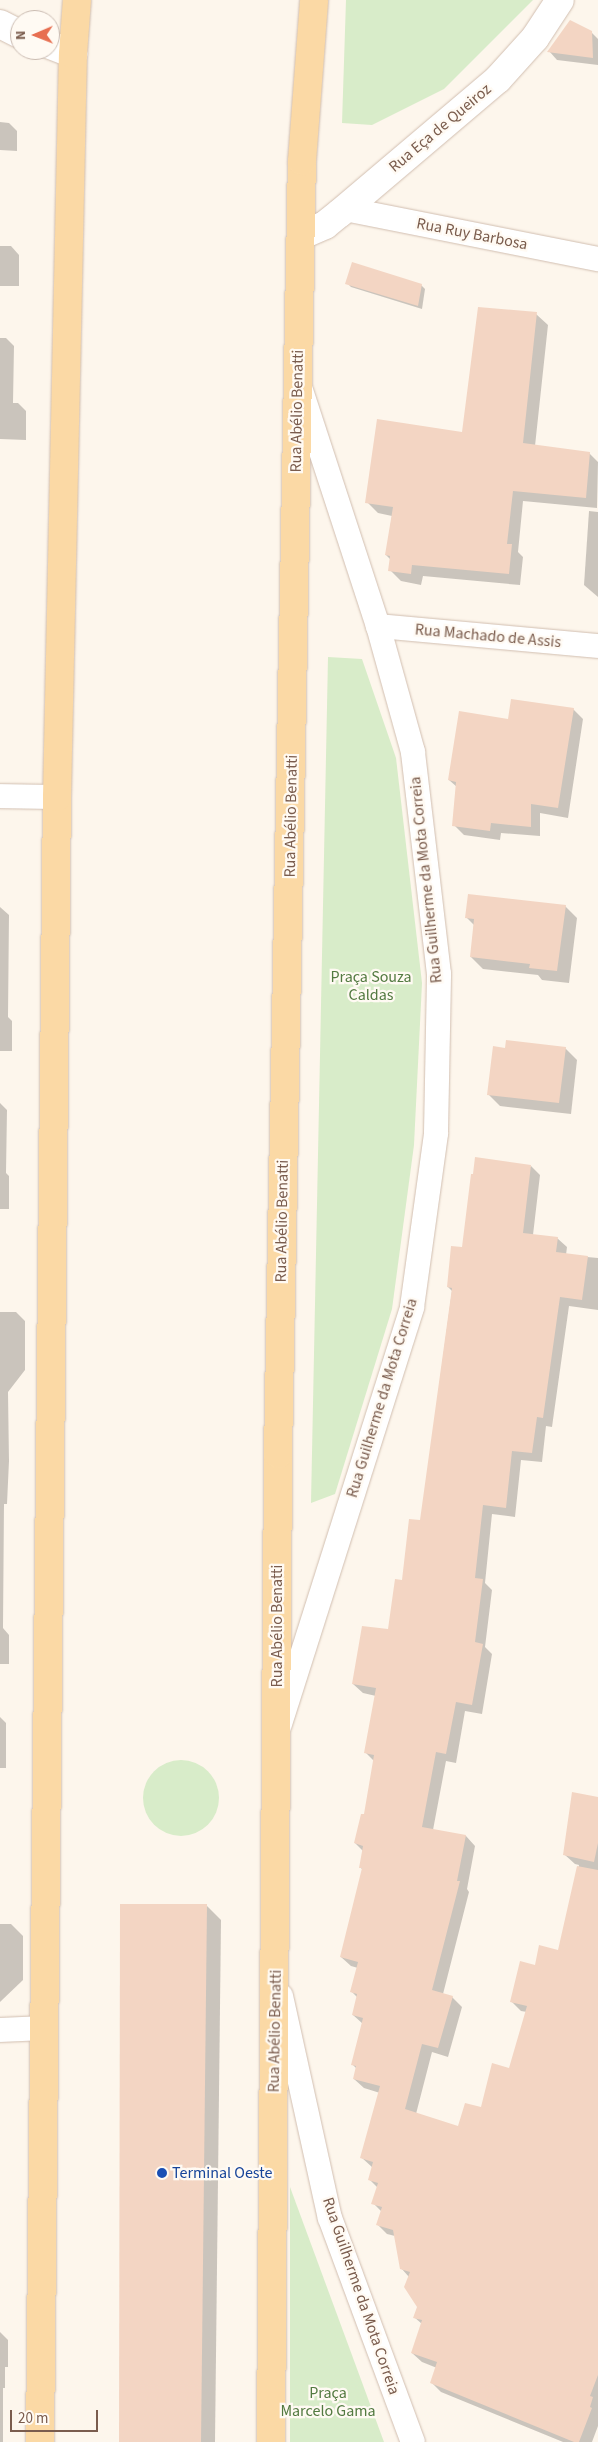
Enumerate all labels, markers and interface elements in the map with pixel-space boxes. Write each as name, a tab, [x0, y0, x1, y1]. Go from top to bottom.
north arrow	[10, 10, 60, 60]
text: N	[11, 30, 31, 40]
street label: Rua Eça de Queiroz	[385, 80, 495, 176]
street label: Rua Ruy Barbosa	[415, 214, 529, 254]
street label: Rua Abélio Benatti	[286, 349, 308, 473]
street label: Rua Machado de Assis	[414, 620, 562, 652]
street label: Rua Abélio Benatti	[280, 754, 302, 878]
street label: Rua Guilherme da Mota Correia	[406, 776, 446, 984]
park label: Praça Souza Caldas	[330, 967, 412, 1005]
street label: Rua Abélio Benatti	[271, 1159, 293, 1283]
street label: Rua Guilherme da Mota Correia	[342, 1296, 422, 1500]
street label: Rua Abélio Benatti	[267, 1565, 287, 1687]
street label: Rua Abélio Benatti	[264, 1969, 286, 2093]
place label: Terminal Oeste	[172, 2163, 272, 2183]
marker: Terminal Oeste	[156, 2167, 168, 2179]
street label: Rua Guilherme da Mota Correia	[318, 2195, 404, 2397]
park label: Praça Marcelo Gama	[280, 2383, 376, 2421]
scale bar	[12, 2400, 100, 2432]
text: 20 m	[18, 2408, 48, 2429]

